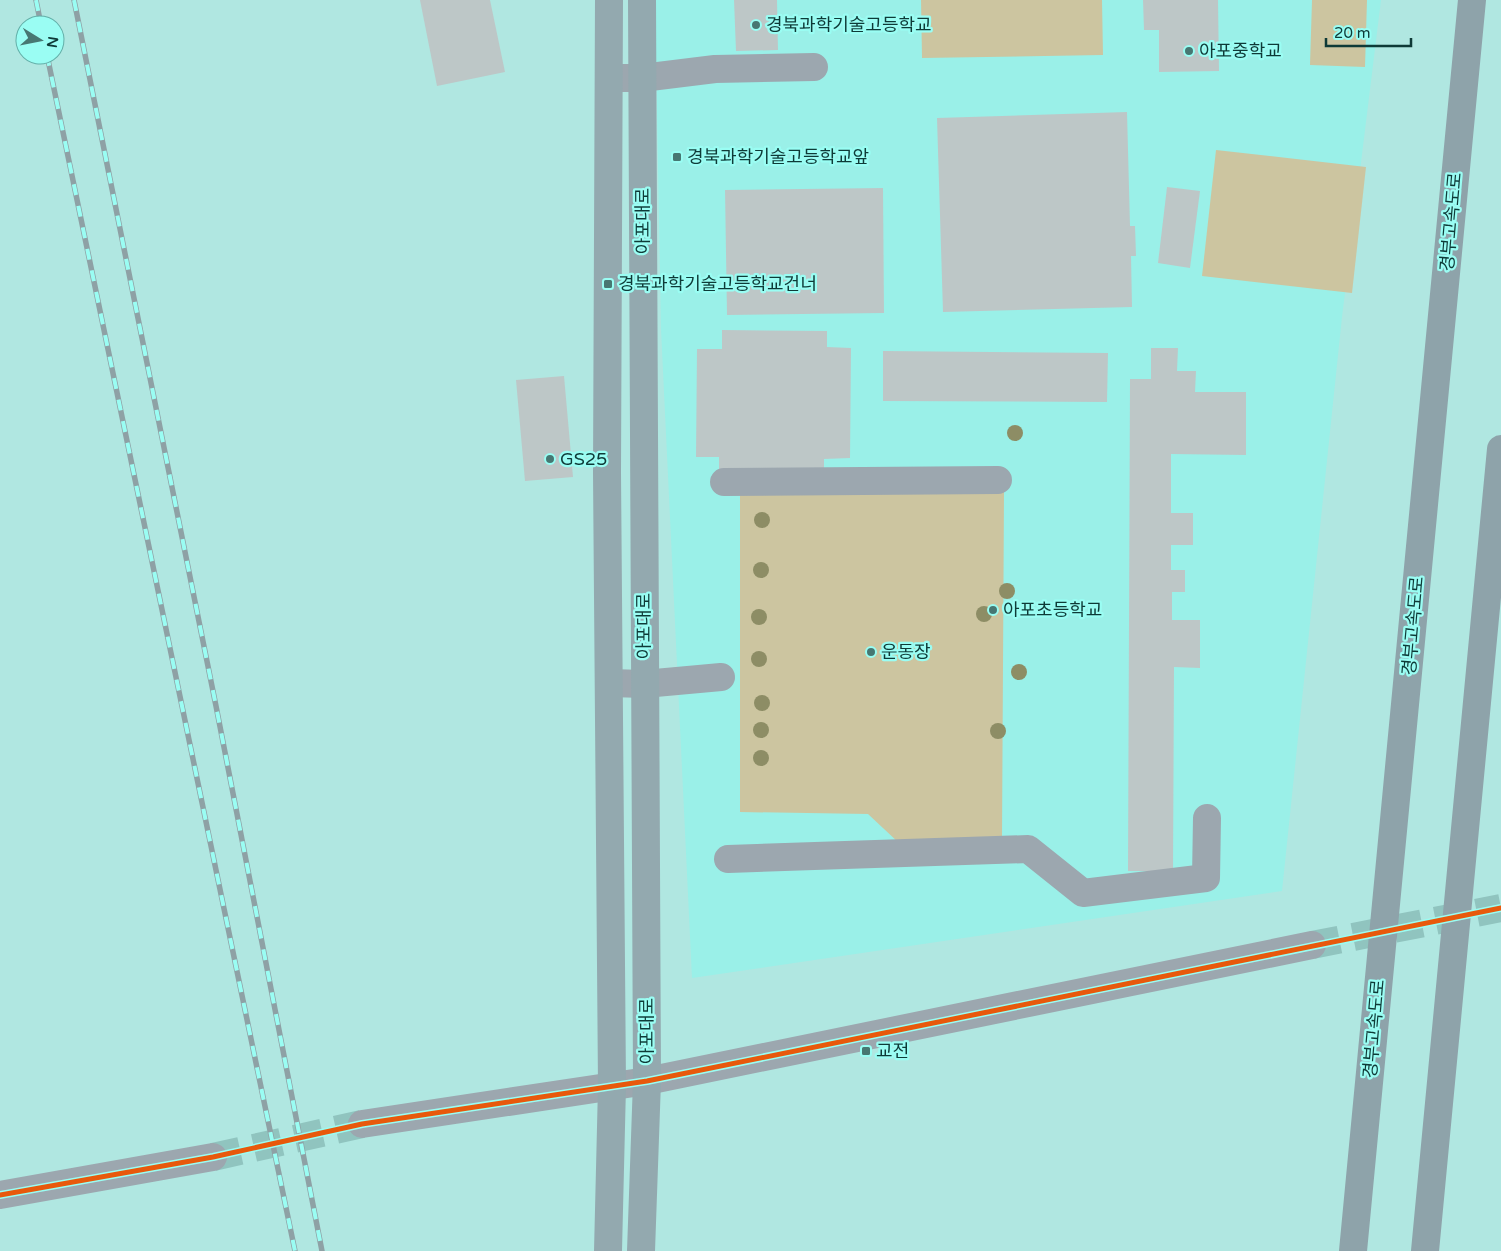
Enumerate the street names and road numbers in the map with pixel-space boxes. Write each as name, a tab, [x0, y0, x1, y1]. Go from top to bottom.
street label: 경부고속도로	[1436, 172, 1466, 272]
street label: 아포대로	[632, 188, 654, 254]
street label: 경부고속도로	[1398, 576, 1428, 676]
street label: 아포대로	[633, 593, 655, 659]
street label: 경부고속도로	[1359, 979, 1389, 1079]
street label: 아포대로	[636, 998, 658, 1064]

